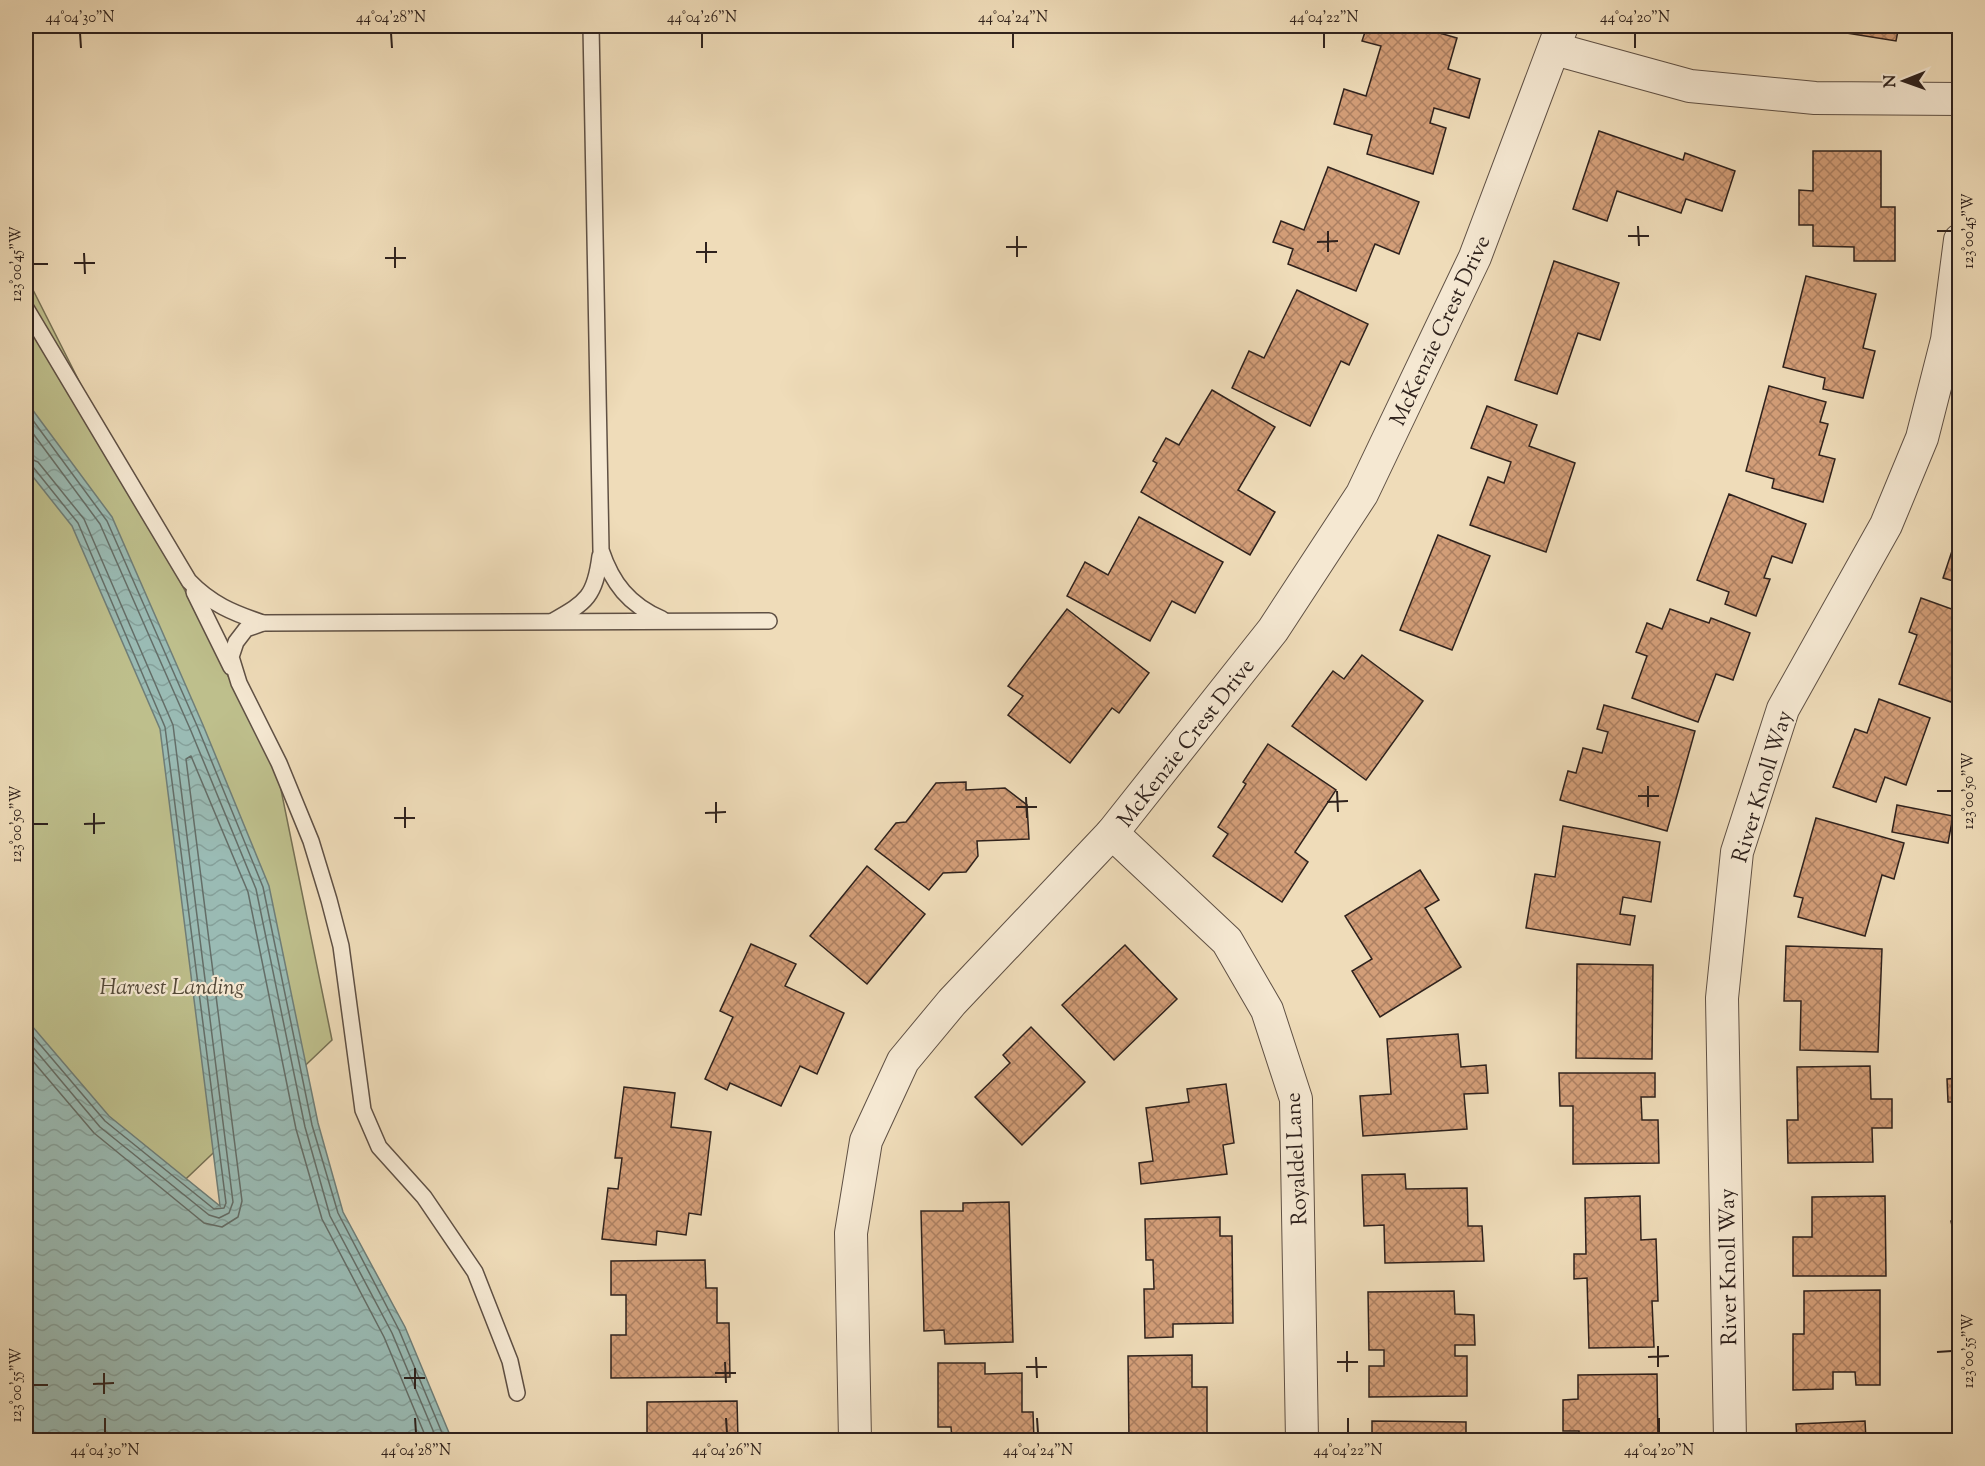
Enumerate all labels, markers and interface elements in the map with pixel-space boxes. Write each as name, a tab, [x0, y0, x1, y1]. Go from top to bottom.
text: 44°04'30"N	[45, 8, 115, 29]
text: 44°04'28"N	[356, 8, 426, 29]
text: 44°04'26"N	[667, 8, 737, 29]
text: 44°04'24"N	[978, 8, 1048, 29]
text: 44°04'22"N	[1289, 8, 1359, 29]
text: 44°04'20"N	[1600, 8, 1670, 29]
north arrow	[1874, 51, 1934, 111]
text: N	[1880, 74, 1903, 88]
text: 123°00'45"W	[1959, 193, 1980, 269]
text: 123°00'45"W	[7, 226, 28, 302]
street label: McKenzie Crest Drive	[1383, 231, 1500, 432]
street label: McKenzie Crest Drive	[1111, 652, 1264, 835]
street label: River Knoll Way	[1726, 707, 1802, 867]
text: 123°00'50"W	[1959, 752, 1980, 829]
text: 123°00'50"W	[7, 785, 28, 862]
park label: Harvest Landing	[99, 973, 245, 1005]
street label: Royaldel Lane	[1279, 1091, 1317, 1226]
street label: River Knoll Way	[1713, 1188, 1747, 1346]
text: 123°00'55"W	[1959, 1313, 1980, 1388]
text: 123°00'55"W	[7, 1347, 28, 1422]
text: 44°04'30"N	[70, 1441, 140, 1462]
text: 44°04'28"N	[381, 1441, 451, 1462]
text: 44°04'26"N	[692, 1441, 762, 1462]
text: 44°04'24"N	[1003, 1441, 1073, 1462]
text: 44°04'22"N	[1313, 1441, 1383, 1462]
text: 44°04'20"N	[1624, 1441, 1694, 1462]

